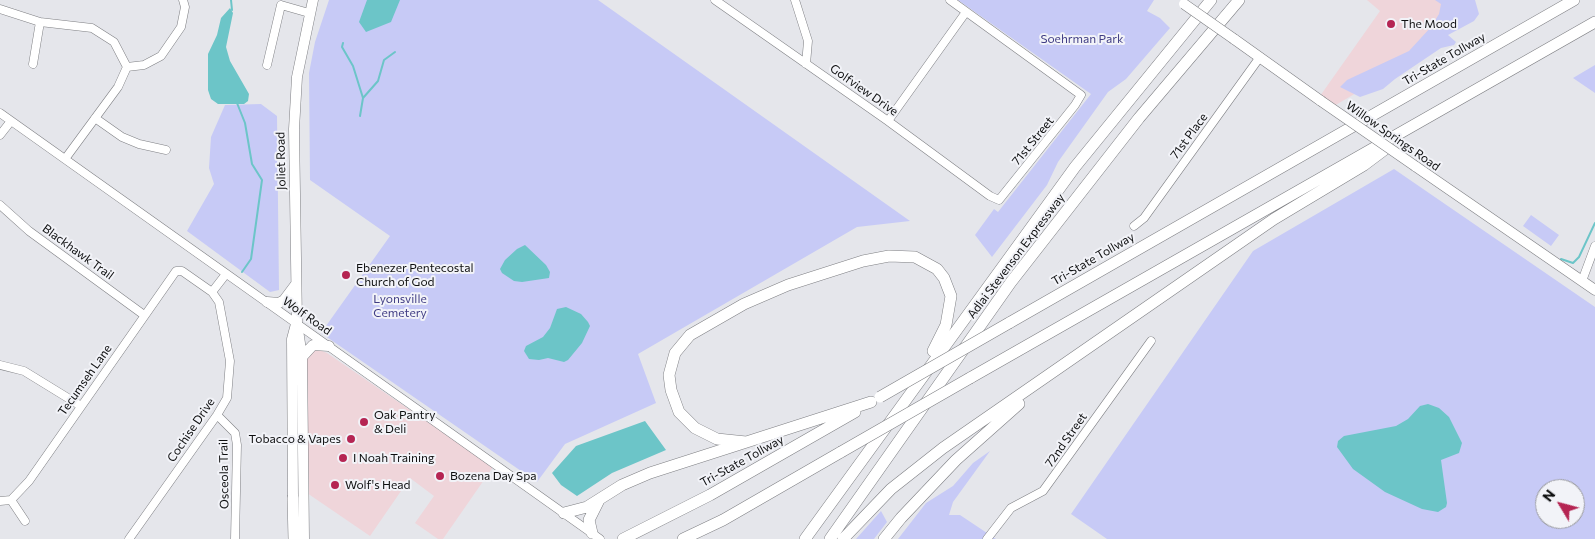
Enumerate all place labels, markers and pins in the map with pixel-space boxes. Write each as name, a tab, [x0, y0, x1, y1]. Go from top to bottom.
place label: The Mood	[1401, 17, 1457, 31]
marker: The Mood	[1385, 18, 1397, 30]
place label: Ebenezer Pentecostal Church of God	[356, 261, 473, 289]
marker: Ebenezer Pentecostal Church of God	[340, 269, 352, 281]
place label: Oak Pantry & Deli	[374, 408, 435, 436]
marker: Oak Pantry & Deli	[358, 416, 370, 428]
place label: Tobacco & Vapes	[248, 432, 341, 446]
marker: Tobacco & Vapes	[345, 433, 357, 445]
place label: I Noah Training	[353, 451, 434, 465]
marker: I Noah Training	[337, 452, 349, 464]
place label: Bozena Day Spa	[450, 469, 537, 483]
marker: Bozena Day Spa	[434, 470, 446, 482]
place label: Wolf's Head	[345, 478, 411, 492]
marker: Wolf's Head	[329, 479, 341, 491]

